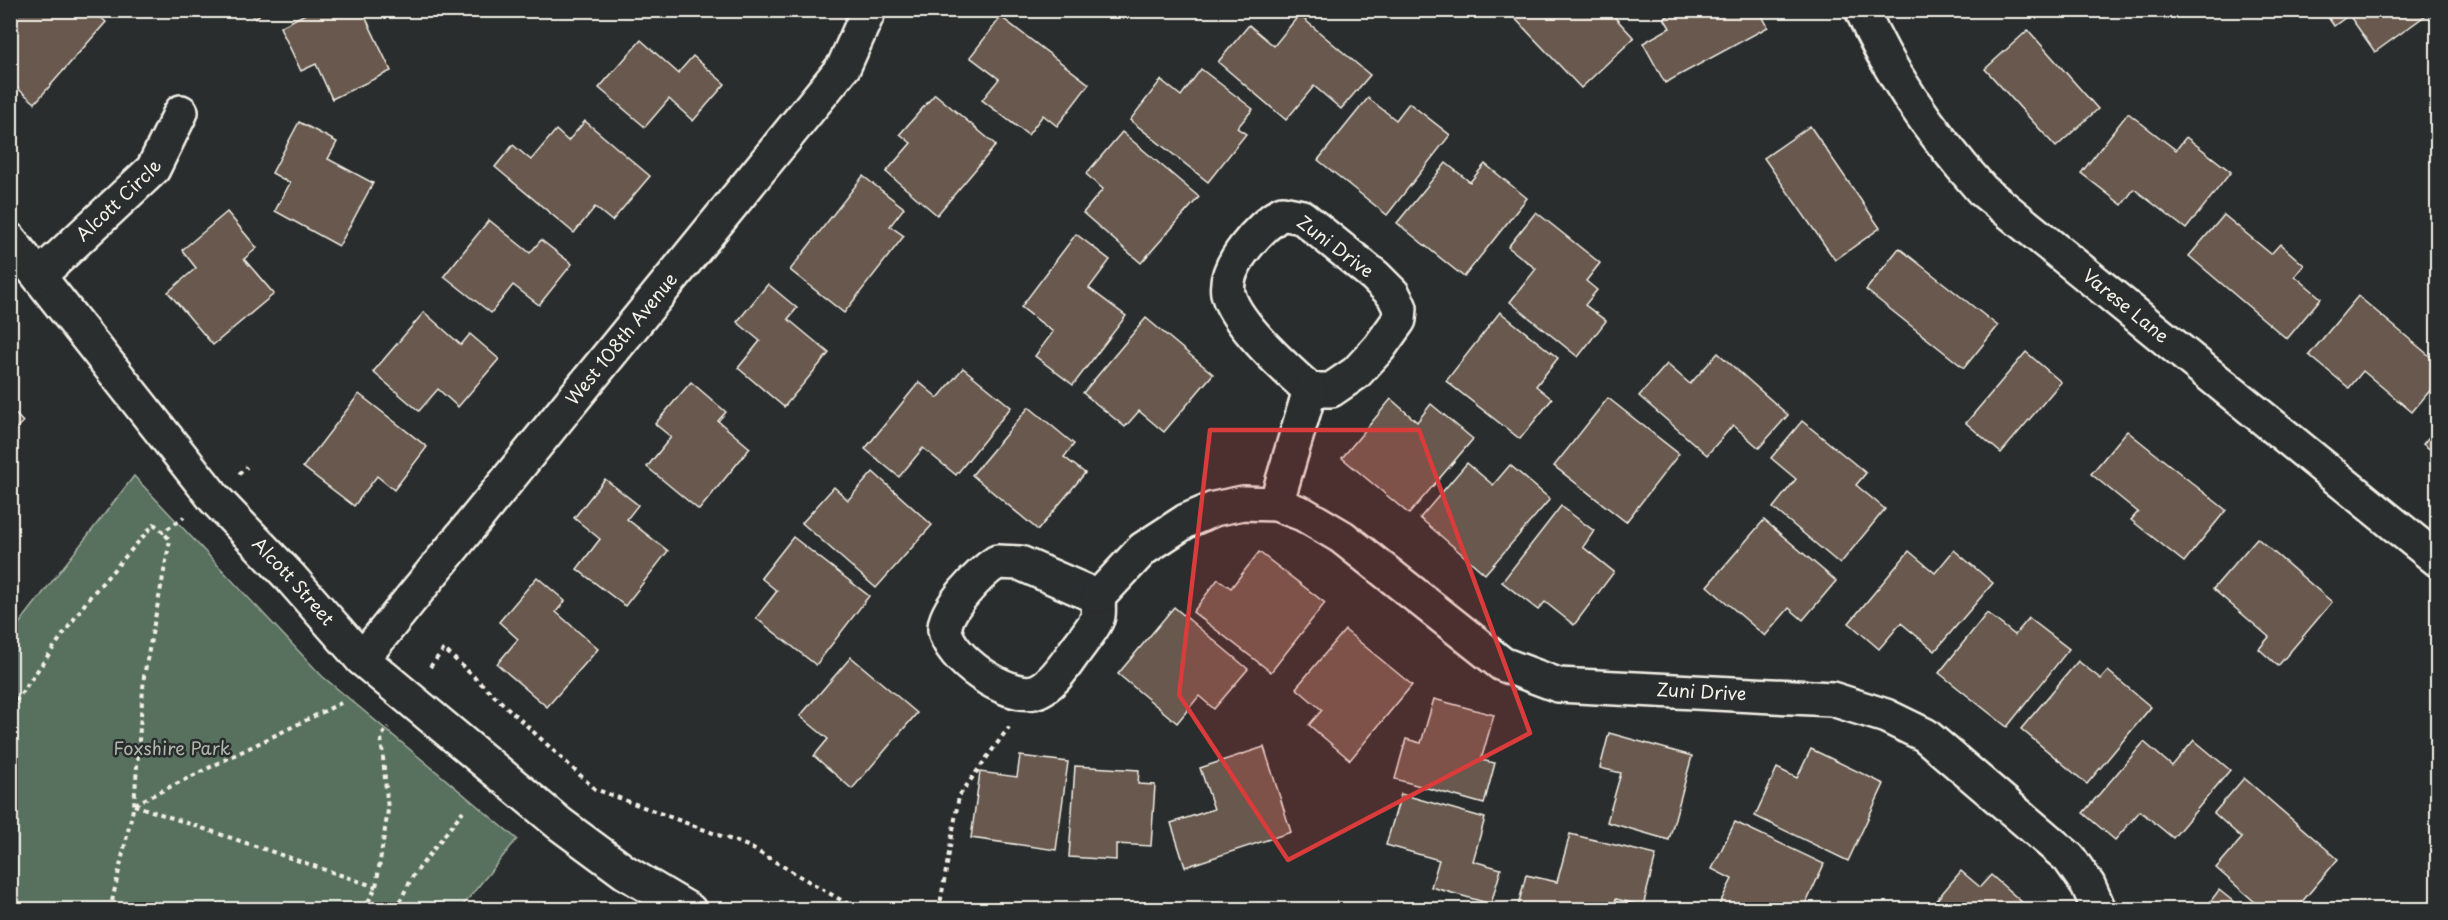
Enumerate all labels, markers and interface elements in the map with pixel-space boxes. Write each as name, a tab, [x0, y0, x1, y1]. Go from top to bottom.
street label: Alcott Circle	[69, 155, 167, 247]
street label: Zuni Drive	[1292, 208, 1380, 284]
street label: Varese Lane	[2077, 262, 2176, 349]
street label: West 108th Avenue	[559, 266, 683, 410]
street label: Alcott Street	[247, 530, 342, 631]
street label: Zuni Drive	[1656, 675, 1747, 707]
park label: Foxshire Park	[113, 734, 231, 761]

